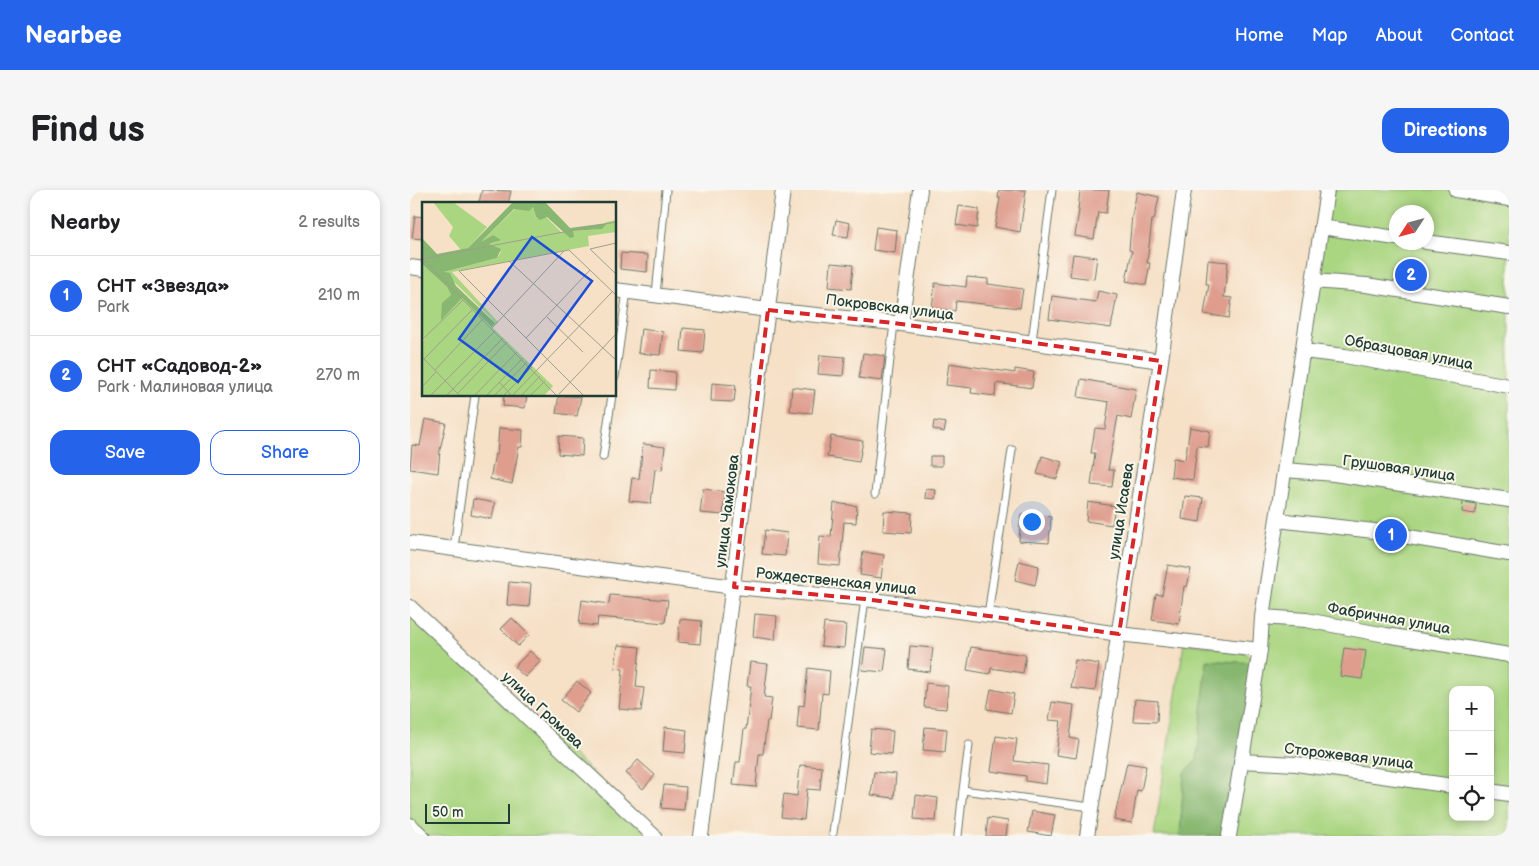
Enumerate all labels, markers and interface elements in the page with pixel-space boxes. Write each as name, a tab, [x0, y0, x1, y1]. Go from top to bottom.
text: Nearbee	[25, 21, 122, 50]
text: Home	[1235, 25, 1284, 46]
text: Map	[1312, 25, 1348, 46]
text: About	[1376, 25, 1423, 46]
text: Contact	[1451, 25, 1514, 46]
button: Directions	[1382, 108, 1509, 153]
text: Find us	[30, 109, 145, 152]
inset map	[422, 202, 616, 396]
north arrow	[1389, 205, 1434, 250]
text: Nearby	[50, 210, 120, 235]
text: 2 results	[298, 213, 360, 232]
pin: 2	[1395, 256, 1427, 294]
text: СНТ «Звезда»	[97, 275, 230, 298]
text: 1	[63, 286, 69, 305]
text: 210 m	[318, 286, 360, 305]
street label: Покровская улица	[825, 290, 955, 325]
text: Park	[97, 298, 129, 317]
street label: Образцовая улица	[1343, 331, 1475, 374]
text: СНТ «Садовод-2»	[97, 355, 262, 378]
text: 2	[61, 366, 71, 385]
text: 270 m	[316, 366, 360, 385]
text: Park · Малиновая улица	[97, 378, 273, 397]
button: Save	[50, 430, 200, 475]
button: Share	[210, 430, 360, 475]
street label: Грушовая улица	[1341, 451, 1457, 486]
street label: улица Чамокова	[711, 453, 744, 569]
street label: улица Исаева	[1104, 461, 1139, 561]
your location	[1019, 509, 1045, 535]
pin: 1	[1375, 516, 1407, 554]
street label: Рождественская улица	[754, 564, 918, 599]
street label: Фабричная улица	[1326, 598, 1452, 639]
street label: улица Громова	[498, 668, 587, 753]
map controls	[1449, 686, 1494, 821]
button: +	[1449, 686, 1494, 731]
button: −	[1449, 731, 1494, 776]
street label: Сторожевая улица	[1283, 739, 1415, 774]
button: locate	[1449, 776, 1494, 821]
scale bar	[425, 801, 510, 824]
text: 50 m	[432, 804, 464, 821]

